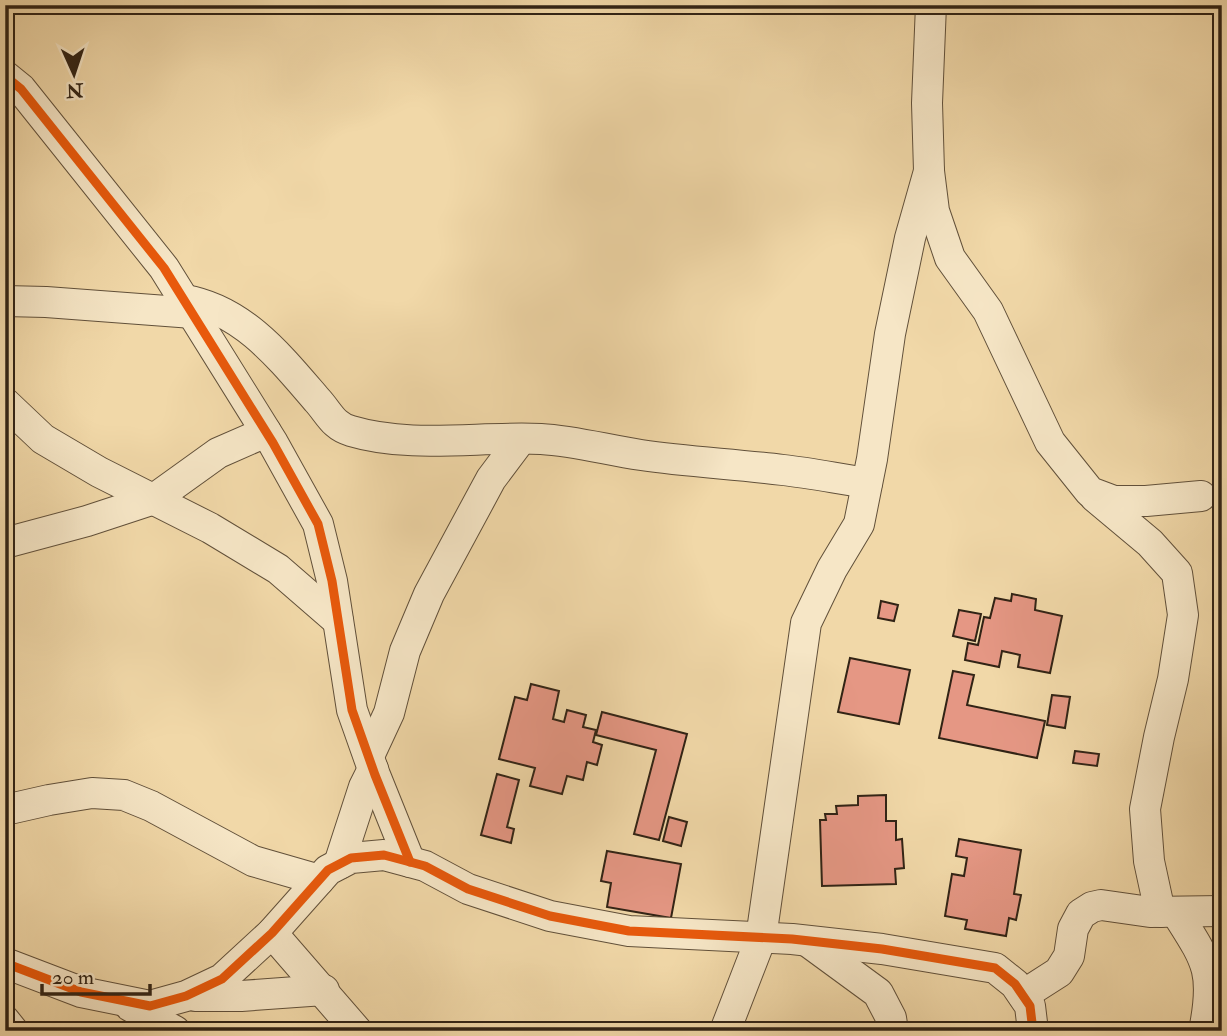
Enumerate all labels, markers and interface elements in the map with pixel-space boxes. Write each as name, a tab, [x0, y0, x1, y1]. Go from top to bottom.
north arrow	[38, 38, 108, 108]
text: N	[65, 77, 85, 102]
scale bar	[42, 952, 150, 996]
text: 20 m	[52, 964, 94, 991]

